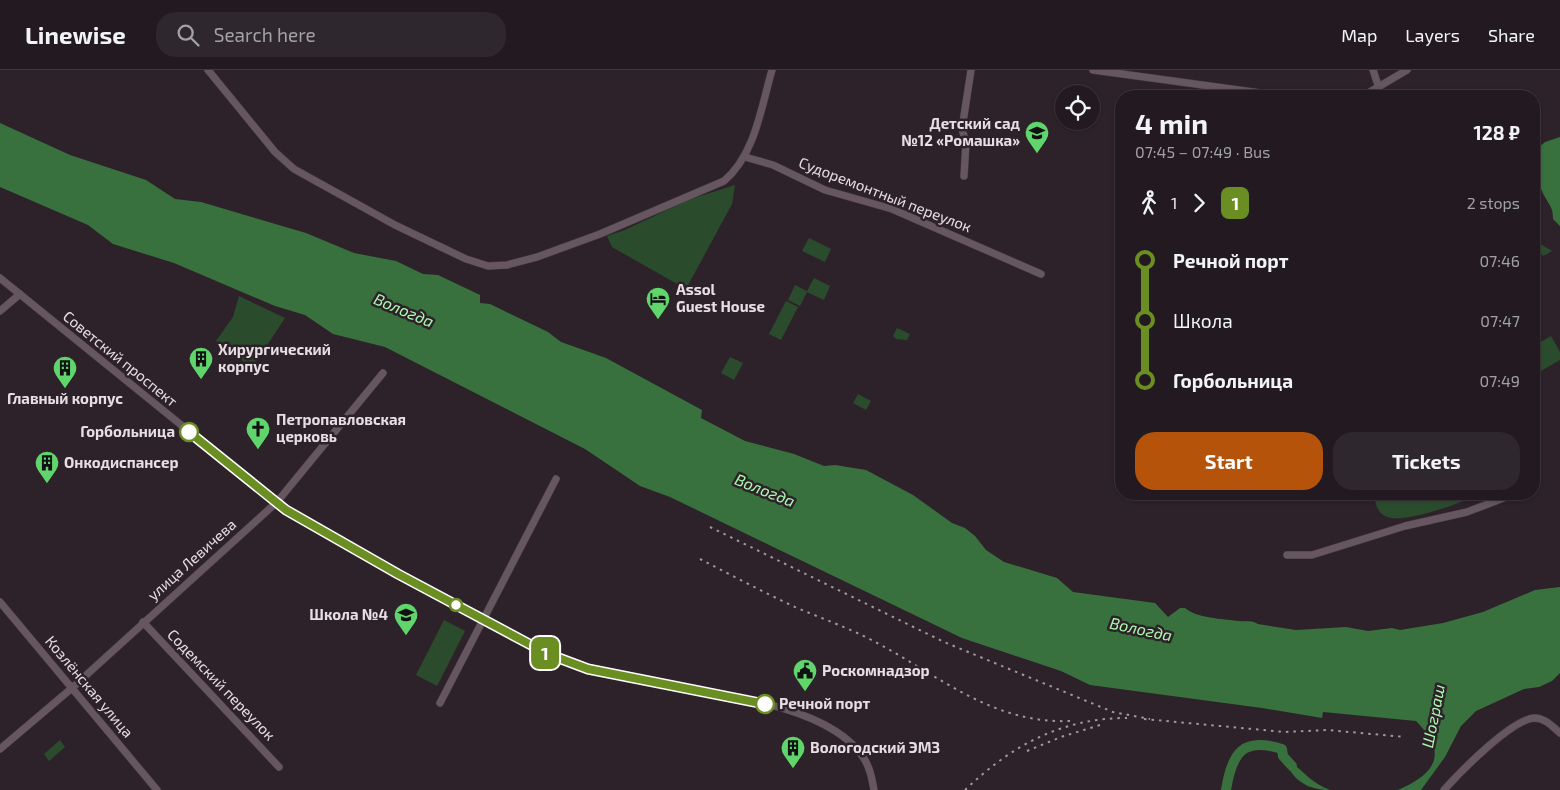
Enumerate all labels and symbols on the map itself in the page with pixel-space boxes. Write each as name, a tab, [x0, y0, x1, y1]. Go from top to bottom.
place label: Детский сад №12 «Ромашка»	[901, 114, 1021, 149]
school or university icon: Детский сад №12 «Ромашка»	[1024, 120, 1050, 154]
street label: Судоремонтный переулок	[796, 153, 974, 236]
place label: Assol Guest House	[676, 280, 765, 315]
hotel icon: Assol Guest House	[645, 286, 671, 320]
water label: Вологда	[371, 288, 437, 331]
street label: Советский проспект	[60, 307, 182, 410]
place label: Хирургический корпус	[218, 340, 331, 375]
building icon: Хирургический корпус	[188, 346, 214, 380]
building icon: Главный корпус	[52, 355, 78, 389]
place label: Главный корпус	[7, 389, 123, 407]
place label: Петропавловская церковь	[276, 410, 406, 445]
church icon: Петропавловская церковь	[245, 416, 271, 450]
place label: Горбольница	[80, 422, 175, 440]
marker: Горбольница	[179, 422, 199, 442]
building icon: Онкодиспансер	[34, 450, 60, 484]
place label: Онкодиспансер	[64, 453, 178, 471]
water label: Вологда	[732, 469, 798, 510]
street label: улица Левичева	[143, 515, 240, 604]
unlabelled marker	[449, 598, 463, 612]
school or university icon: Школа №4	[393, 602, 419, 636]
place label: Школа №4	[309, 605, 388, 623]
water label: Вологда	[1108, 613, 1174, 644]
street label: Содемский переулок	[163, 625, 279, 744]
street label: Козлёнская улица	[41, 632, 138, 741]
line badge: 1	[529, 637, 561, 669]
public building icon: Роскомнадзор	[792, 658, 818, 692]
place label: Роскомнадзор	[822, 661, 930, 679]
water label: Шограш	[1417, 682, 1448, 749]
marker: Речной порт	[755, 694, 775, 714]
place label: Речной порт	[779, 694, 870, 712]
building icon: Вологодский ЭМЗ	[780, 735, 806, 769]
place label: Вологодский ЭМЗ	[810, 738, 940, 756]

